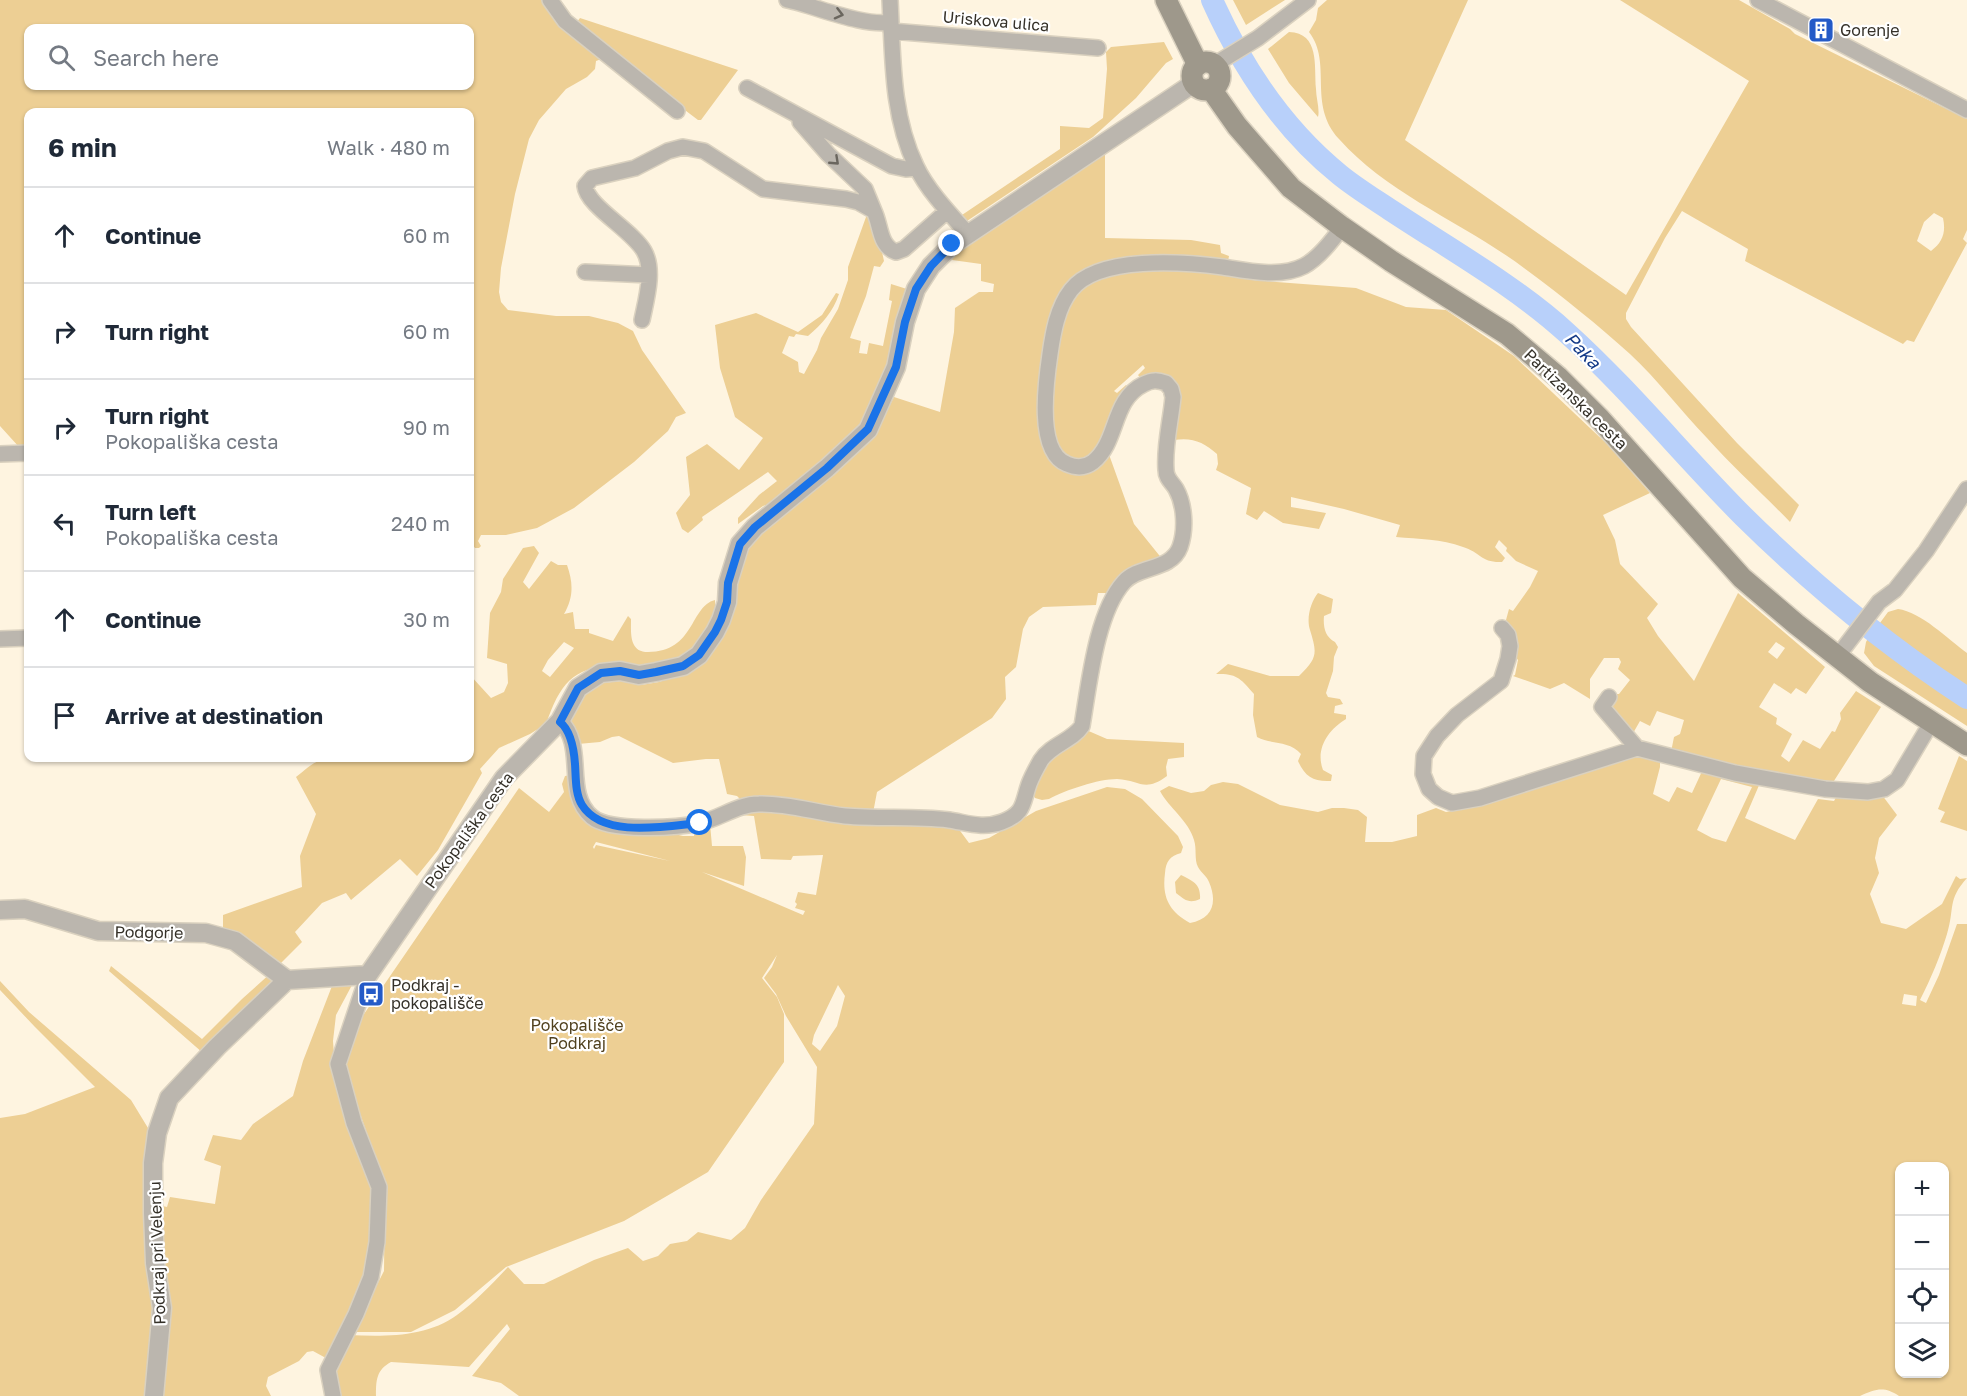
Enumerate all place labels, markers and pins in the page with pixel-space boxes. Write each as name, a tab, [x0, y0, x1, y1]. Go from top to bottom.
building icon: Gorenje	[1806, 15, 1836, 45]
place label: Gorenje	[1840, 20, 1900, 40]
place label: Podkraj - pokopališče	[391, 975, 484, 1013]
bus stop icon: Podkraj - pokopališče	[356, 979, 386, 1009]

